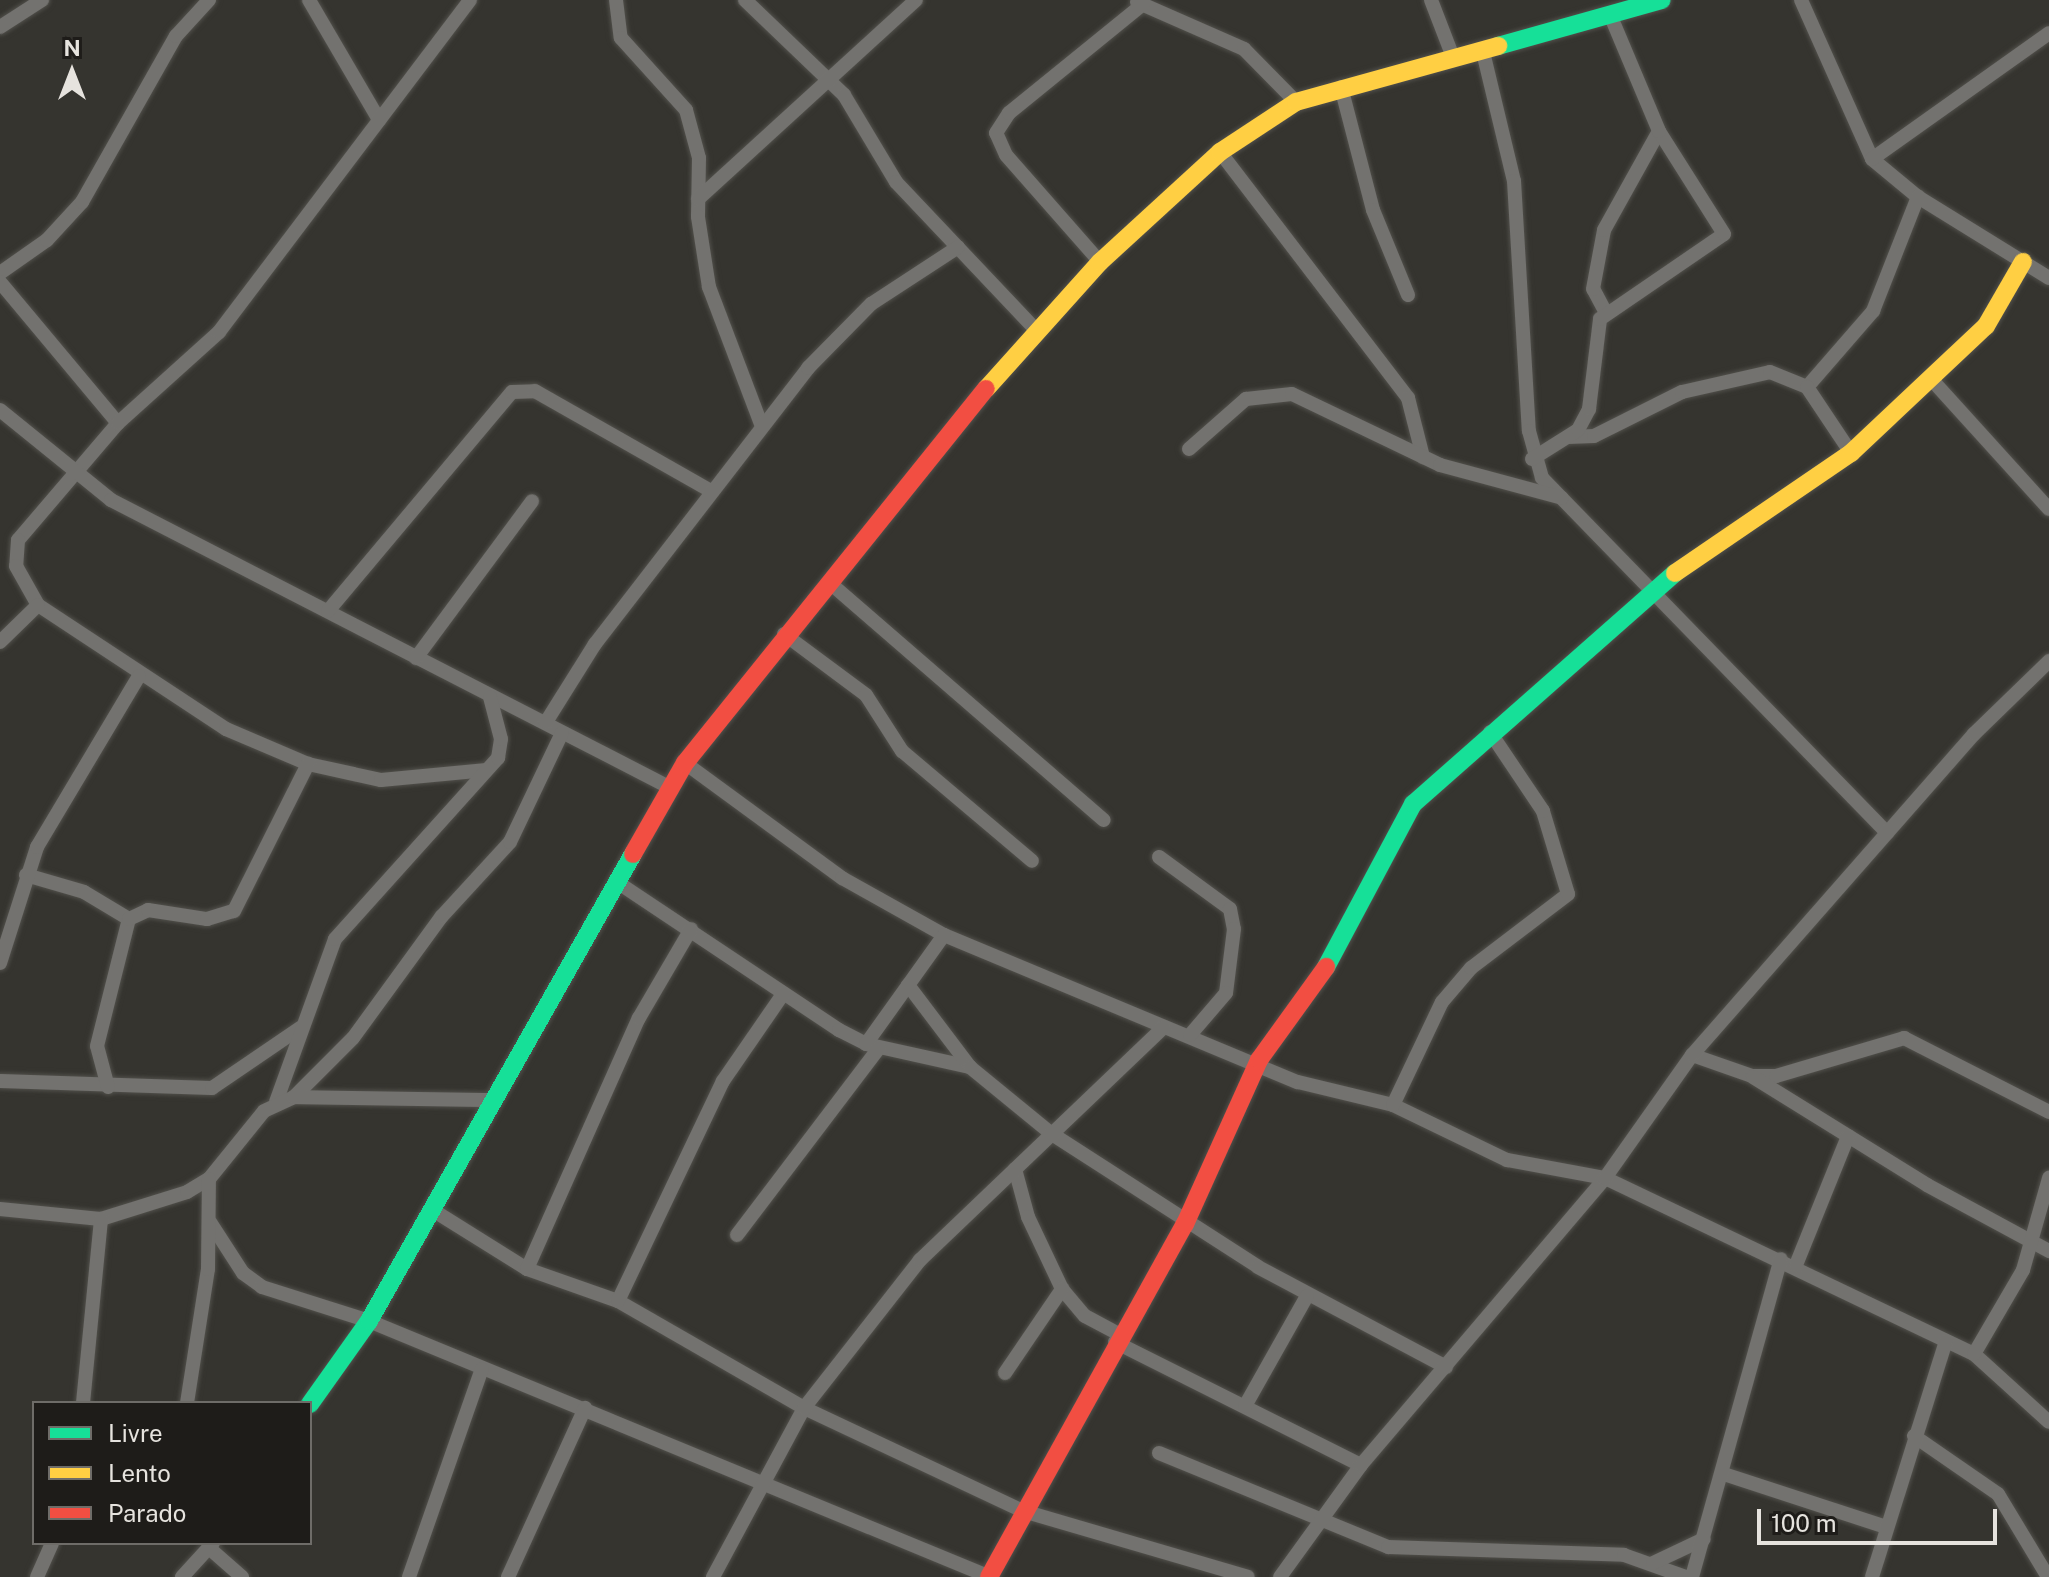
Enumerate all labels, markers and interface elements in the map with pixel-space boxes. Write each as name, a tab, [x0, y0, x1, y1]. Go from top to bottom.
north arrow	[32, 32, 112, 112]
text: N	[63, 35, 81, 61]
legend	[32, 1401, 312, 1545]
text: Livre	[108, 1419, 163, 1447]
text: Lento	[108, 1459, 171, 1487]
scale bar	[1761, 1493, 2001, 1543]
text: Parado	[108, 1499, 186, 1527]
text: 100 m	[1771, 1509, 1837, 1537]

